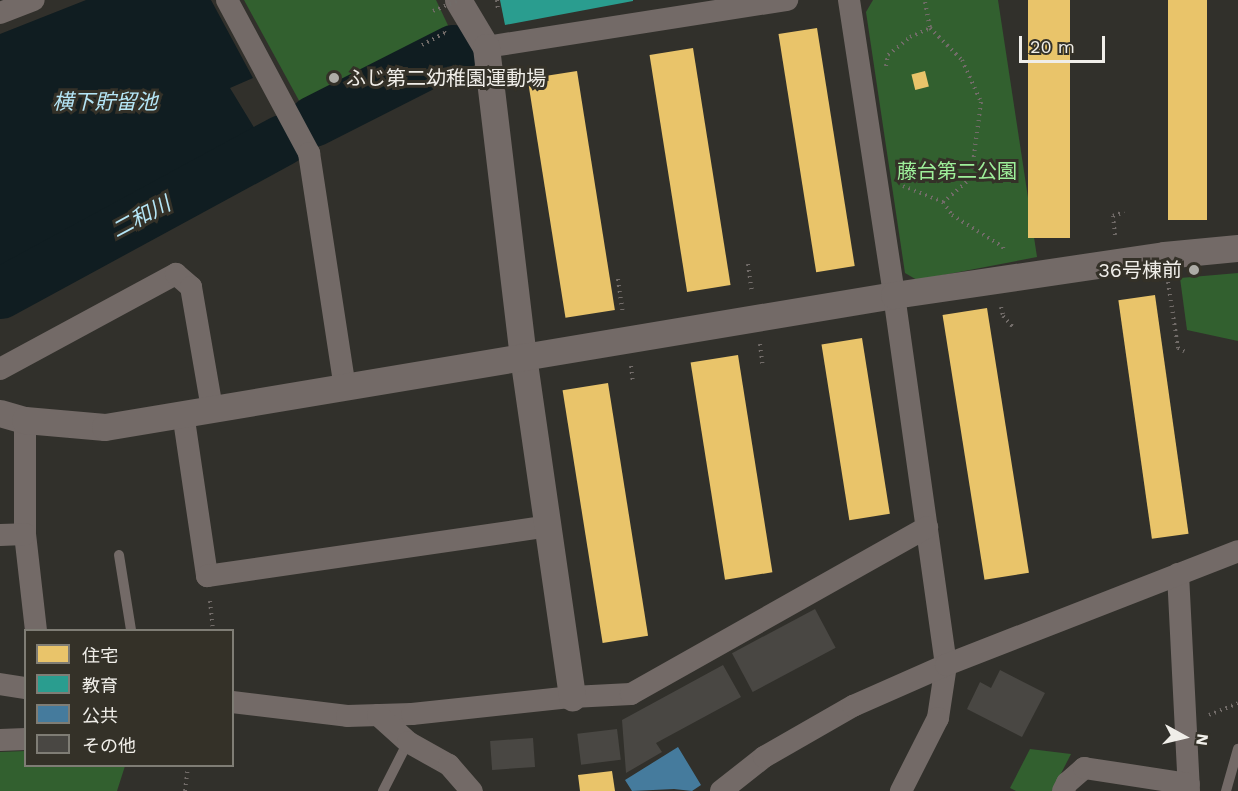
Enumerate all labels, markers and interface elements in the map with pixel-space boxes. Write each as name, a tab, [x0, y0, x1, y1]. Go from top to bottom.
scale bar	[1022, 24, 1108, 62]
text: 20 m	[1030, 36, 1075, 57]
place label: ふじ第二幼稚園運動場	[346, 66, 546, 90]
marker: ふじ第二幼稚園運動場	[327, 71, 341, 85]
water label: 横下貯留池	[53, 89, 157, 115]
park label: 藤台第二公園	[897, 159, 1017, 183]
water label: 二和川	[107, 191, 175, 243]
place label: 36号棟前	[1098, 258, 1182, 282]
marker: 36号棟前	[1187, 263, 1201, 277]
legend	[24, 629, 234, 767]
text: 住宅	[82, 645, 118, 666]
text: 教育	[82, 675, 118, 696]
text: 公共	[82, 705, 118, 726]
north arrow	[1154, 707, 1214, 767]
text: N	[1192, 732, 1213, 747]
text: その他	[82, 735, 136, 756]

